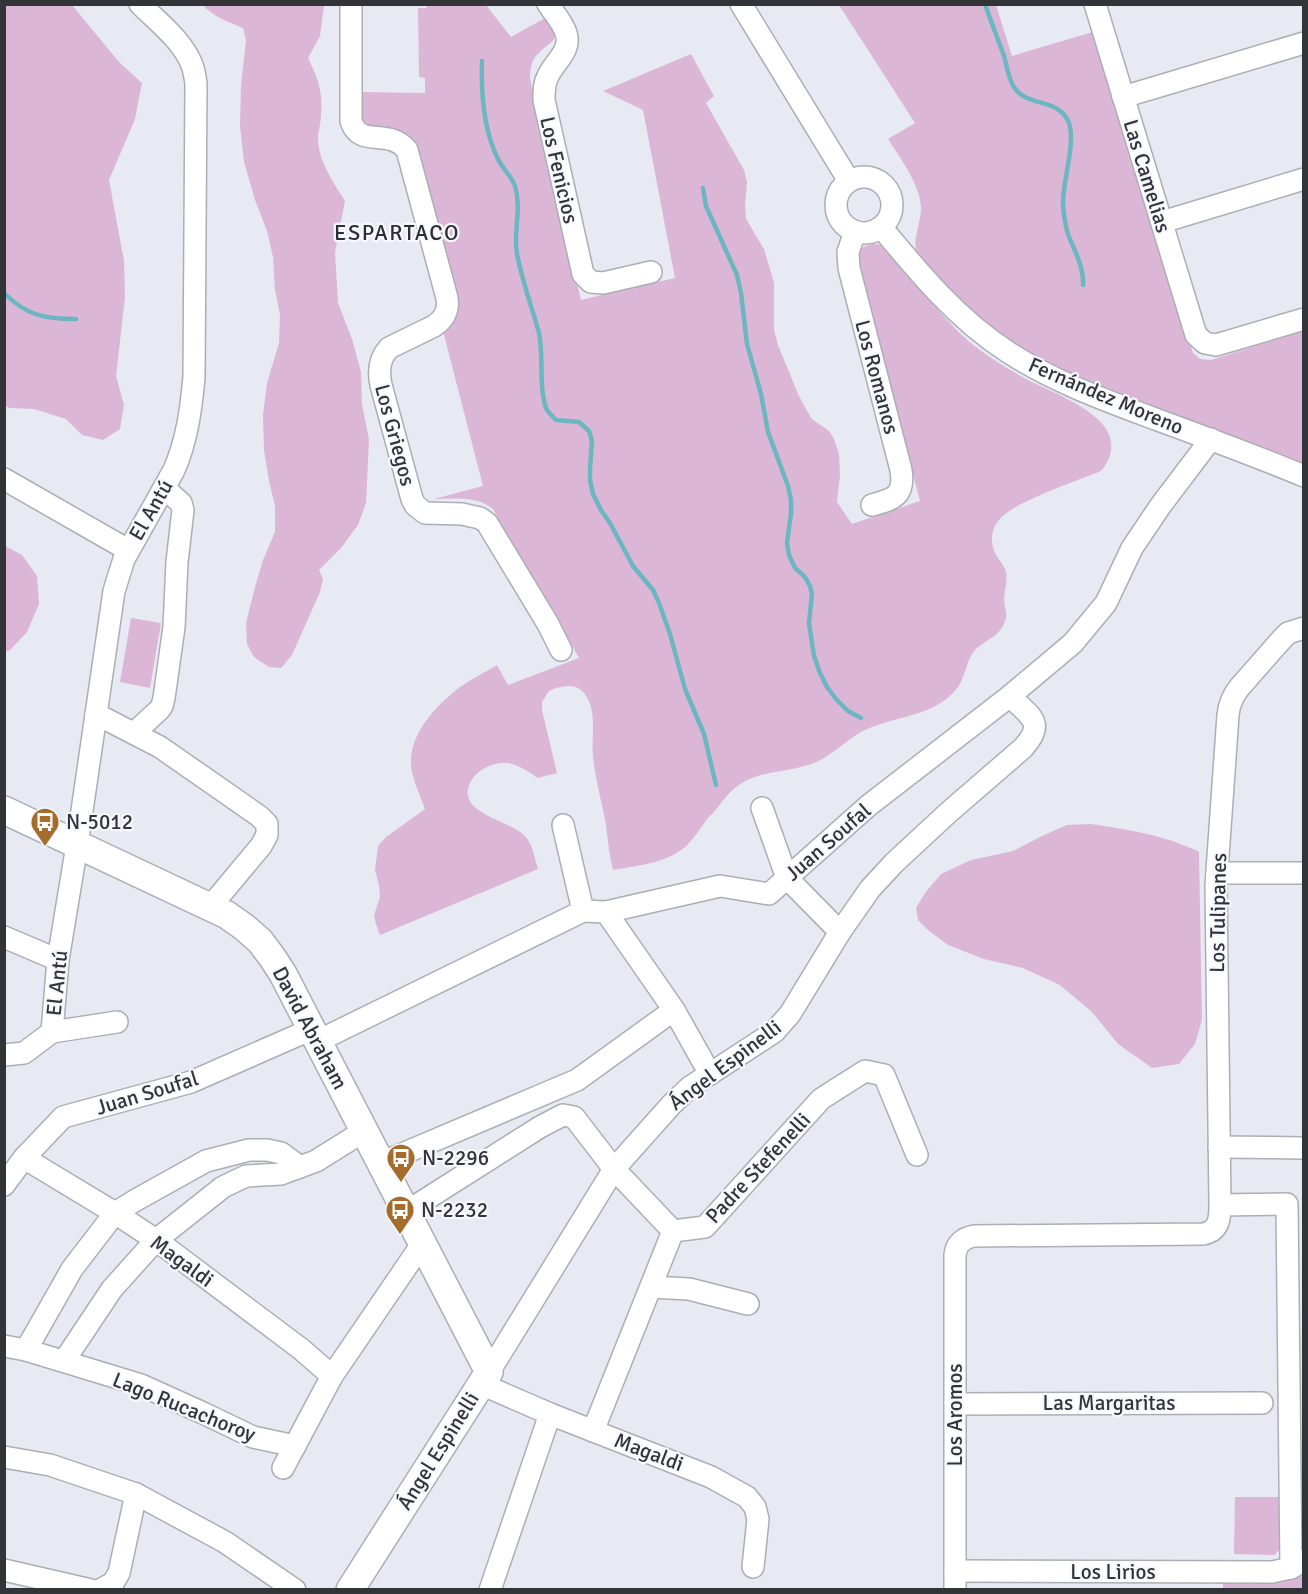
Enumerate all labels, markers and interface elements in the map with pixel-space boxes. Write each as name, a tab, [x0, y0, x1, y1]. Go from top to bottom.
street label: Los Fenicios	[534, 114, 584, 226]
street label: Las Camelias	[1117, 116, 1177, 236]
district label: ESPARTACO	[334, 219, 460, 246]
street label: Los Romanos	[849, 317, 905, 437]
street label: Fernández Moreno	[1025, 352, 1187, 440]
street label: Los Griegos	[369, 381, 421, 489]
street label: El Antú	[123, 475, 179, 545]
street label: Juan Soufal	[780, 798, 876, 886]
bus stop icon: N-5012	[29, 806, 61, 848]
place label: N-5012	[66, 809, 133, 835]
street label: Los Tulipanes	[1204, 853, 1232, 973]
street label: El Antú	[41, 949, 73, 1017]
street label: David Abraham	[267, 962, 353, 1094]
street label: Ángel Espinelli	[664, 1014, 786, 1116]
street label: Juan Soufal	[93, 1065, 201, 1121]
street label: Padre Stefenelli	[700, 1107, 816, 1229]
bus stop icon: N-2296	[385, 1142, 417, 1184]
place label: N-2296	[422, 1145, 489, 1171]
bus stop icon: N-2232	[384, 1194, 416, 1236]
place label: N-2232	[421, 1197, 488, 1223]
street label: Magaldi	[145, 1229, 219, 1293]
street label: Los Aromos	[942, 1363, 968, 1467]
street label: Lago Rucachoroy	[109, 1366, 259, 1448]
street label: Ángel Espinelli	[391, 1387, 485, 1515]
street label: Las Margaritas	[1043, 1390, 1175, 1416]
street label: Magaldi	[611, 1427, 687, 1477]
street label: Los Lirios	[1070, 1559, 1156, 1585]

